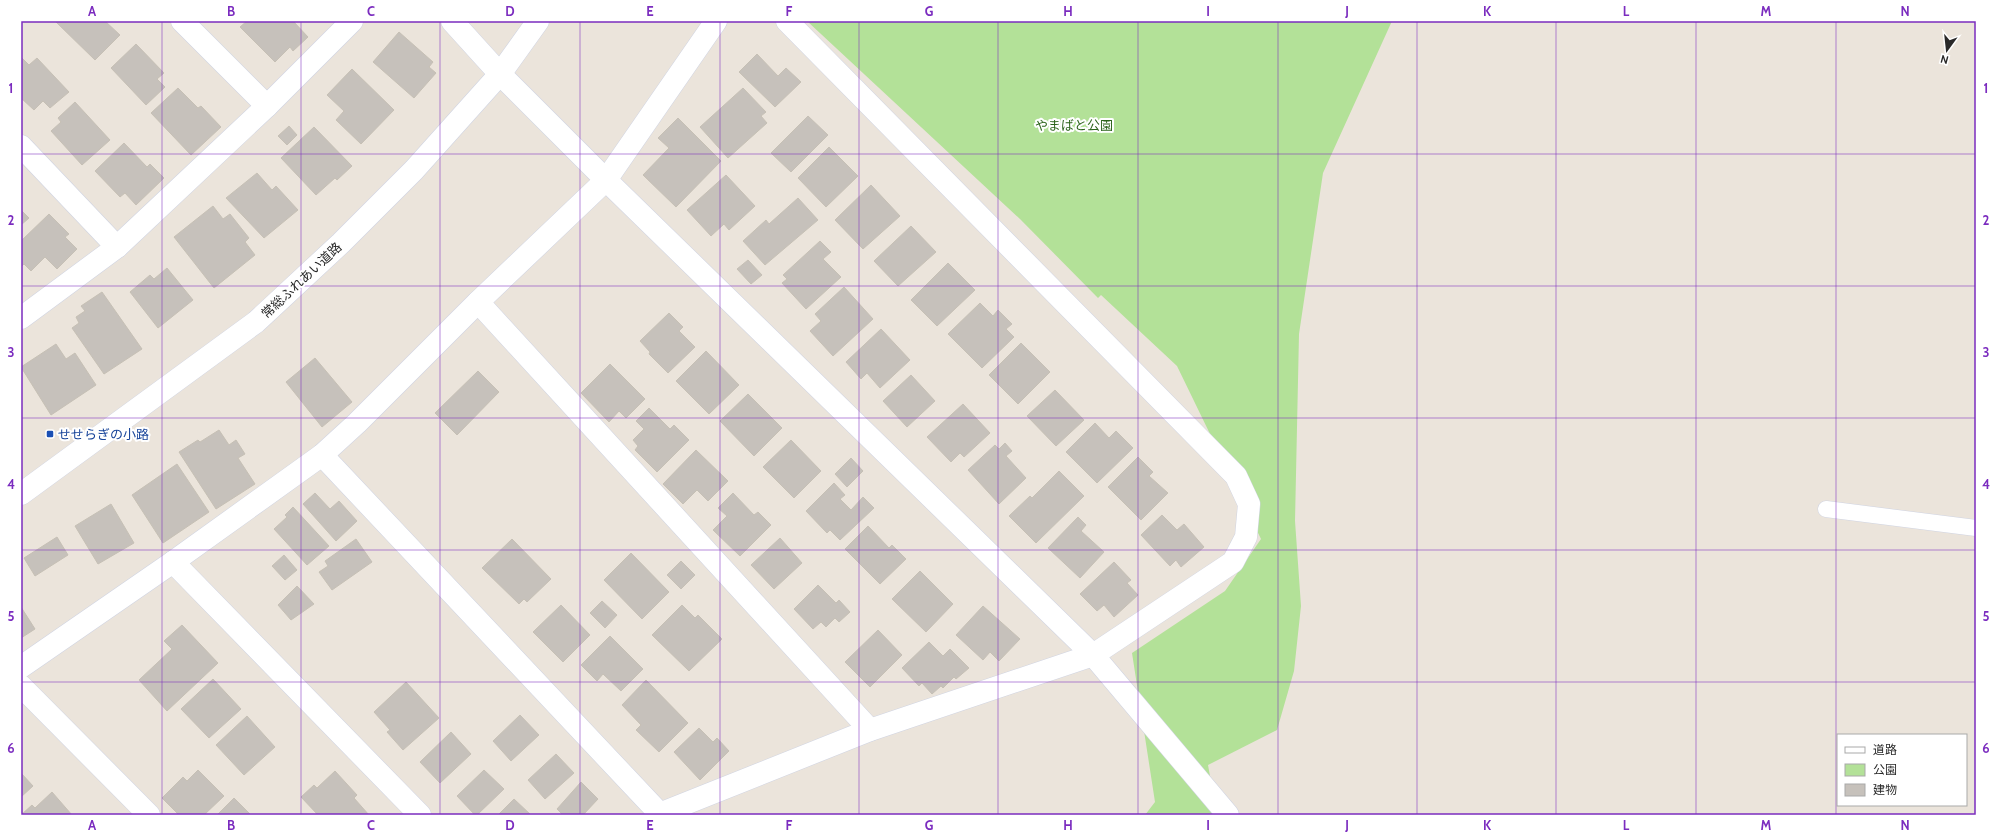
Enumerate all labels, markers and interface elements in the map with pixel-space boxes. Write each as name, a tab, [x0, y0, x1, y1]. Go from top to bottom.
text: A	[88, 3, 97, 19]
text: B	[227, 3, 235, 19]
text: C	[367, 3, 375, 19]
text: D	[505, 3, 515, 19]
text: E	[646, 3, 654, 19]
text: F	[786, 3, 793, 19]
text: G	[925, 3, 934, 19]
text: H	[1063, 3, 1073, 19]
text: I	[1206, 3, 1210, 19]
text: J	[1344, 3, 1349, 19]
text: K	[1483, 3, 1492, 19]
text: L	[1623, 3, 1630, 19]
text: M	[1761, 3, 1772, 19]
text: N	[1900, 3, 1910, 19]
north arrow	[1927, 30, 1967, 70]
text: N	[1939, 52, 1950, 67]
text: 1	[9, 80, 13, 96]
text: 1	[1984, 80, 1988, 96]
park label: やまばと公園	[1035, 117, 1113, 133]
text: 2	[8, 212, 15, 228]
text: 2	[1983, 212, 1990, 228]
street label: 常総ふれあい道路	[258, 239, 344, 321]
text: 3	[7, 344, 15, 360]
text: 3	[1982, 344, 1990, 360]
place label: せせらぎの小路	[58, 426, 149, 442]
marker: せせらぎの小路	[45, 429, 55, 439]
text: 4	[7, 476, 15, 492]
text: 4	[1982, 476, 1990, 492]
text: 5	[8, 608, 15, 624]
text: 5	[1983, 608, 1990, 624]
legend	[1837, 734, 1967, 806]
text: 6	[7, 740, 15, 756]
text: 6	[1982, 740, 1990, 756]
text: 道路	[1873, 742, 1897, 757]
text: 公園	[1873, 762, 1897, 777]
text: 建物	[1873, 782, 1897, 797]
text: A	[88, 817, 97, 833]
text: B	[227, 817, 235, 833]
text: C	[367, 817, 375, 833]
text: D	[505, 817, 515, 833]
text: E	[646, 817, 654, 833]
text: F	[786, 817, 793, 833]
text: G	[925, 817, 934, 833]
text: H	[1063, 817, 1073, 833]
text: I	[1206, 817, 1210, 833]
text: J	[1344, 817, 1349, 833]
text: K	[1483, 817, 1492, 833]
text: L	[1623, 817, 1630, 833]
text: M	[1761, 817, 1772, 833]
text: N	[1900, 817, 1910, 833]

